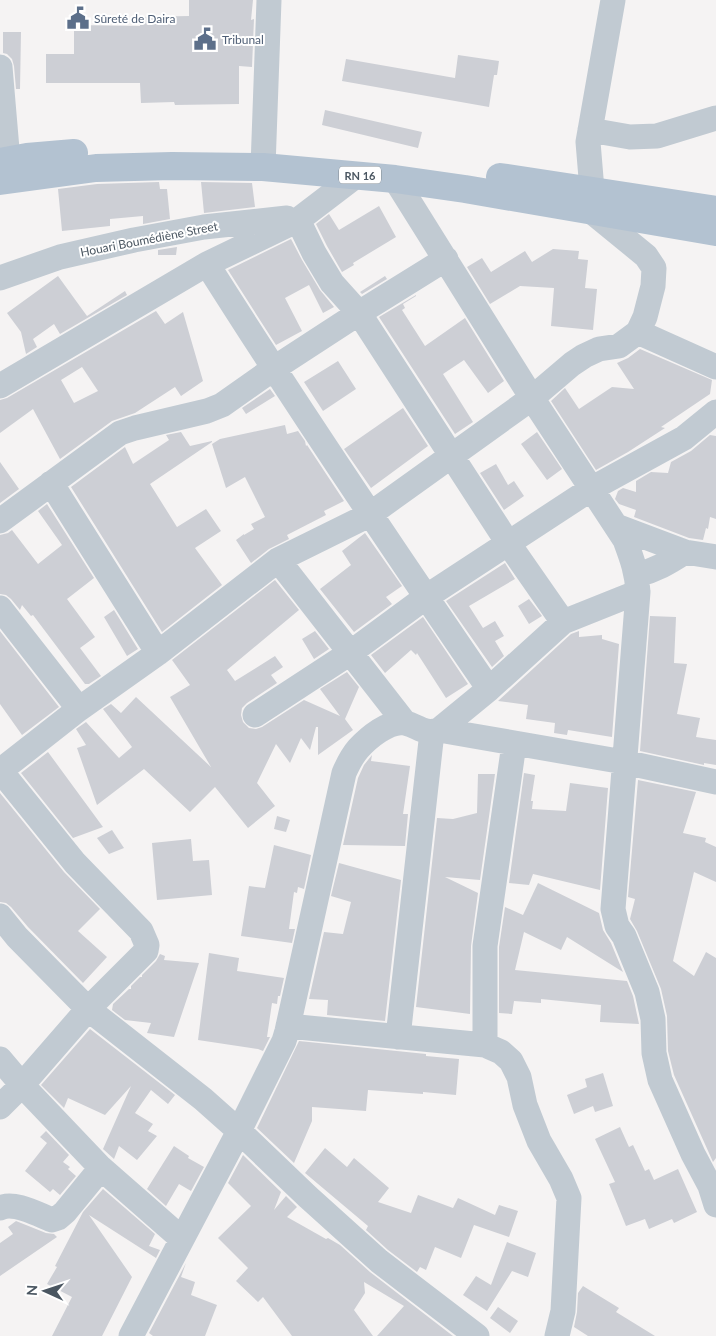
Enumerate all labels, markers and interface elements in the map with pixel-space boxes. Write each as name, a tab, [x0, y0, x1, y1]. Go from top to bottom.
public building icon: Sûreté de Daira	[65, 5, 91, 31]
place label: Sûreté de Daira	[94, 11, 175, 26]
public building icon: Tribunal	[192, 26, 218, 52]
place label: Tribunal	[222, 32, 264, 47]
road number: RN 16	[339, 166, 381, 184]
street label: Houari Boumédiène Street	[79, 218, 220, 260]
north arrow	[20, 1266, 70, 1316]
text: N	[23, 1284, 40, 1296]

